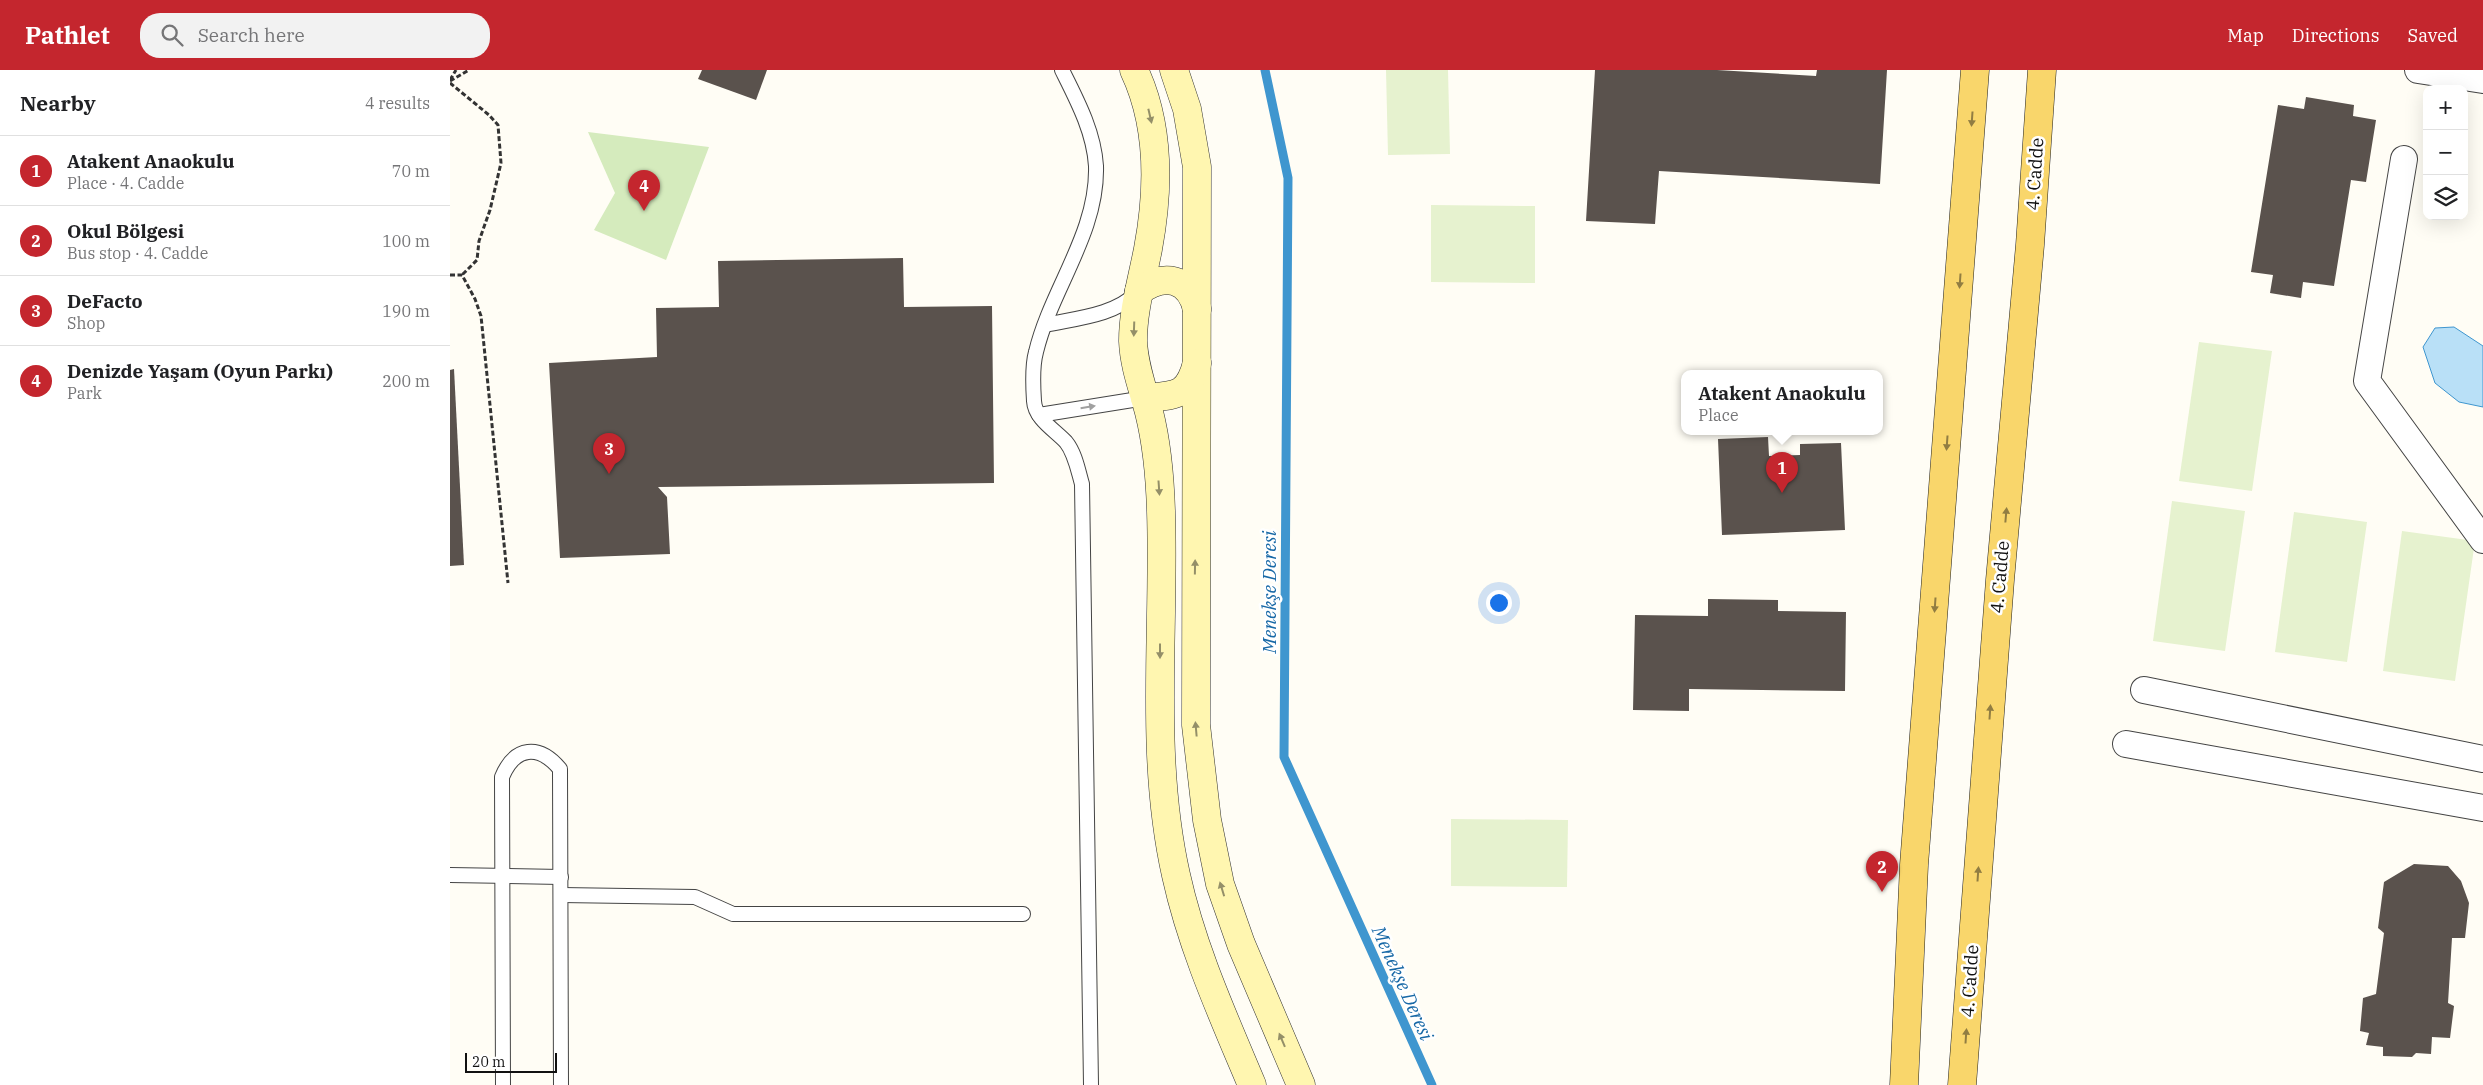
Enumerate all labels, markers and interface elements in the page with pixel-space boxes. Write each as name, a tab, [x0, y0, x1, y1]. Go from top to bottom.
search box	[140, 13, 490, 58]
text: Pathlet	[25, 19, 110, 51]
icon: search	[158, 21, 186, 49]
text: Search here	[198, 23, 305, 47]
text: Map	[2227, 24, 2264, 47]
text: Directions	[2292, 24, 2380, 47]
text: Saved	[2408, 24, 2458, 47]
map controls	[2423, 85, 2468, 220]
button: +	[2423, 85, 2468, 130]
text: Nearby	[20, 89, 96, 117]
text: 4 results	[365, 93, 430, 113]
one-way arrow	[1146, 108, 1154, 123]
one-way arrow	[1967, 111, 1975, 127]
button: −	[2423, 130, 2468, 175]
street label: 4. Cadde	[2020, 137, 2049, 211]
text: Atakent Anaokulu	[67, 149, 234, 173]
text: 1	[31, 161, 41, 181]
text: 70 m	[392, 161, 430, 181]
pin: 4	[628, 170, 660, 211]
text: Place · 4. Cadde	[67, 173, 184, 193]
button: layers	[2423, 175, 2468, 220]
text: Okul Bölgesi	[67, 219, 184, 243]
text: 2	[31, 231, 41, 251]
text: 100 m	[382, 231, 430, 251]
text: Bus stop · 4. Cadde	[67, 243, 208, 263]
one-way arrow	[1956, 273, 1964, 289]
text: DeFacto	[67, 289, 143, 313]
text: 3	[31, 301, 41, 321]
text: 190 m	[382, 301, 430, 321]
text: Shop	[67, 313, 105, 333]
one-way arrow	[1130, 321, 1138, 337]
text: Denizde Yaşam (Oyun Parkı)	[67, 359, 333, 383]
popup	[1681, 370, 1883, 435]
text: 4	[31, 371, 41, 391]
text: 200 m	[382, 371, 430, 391]
text: Atakent Anaokulu	[1698, 381, 1866, 405]
text: Park	[67, 383, 102, 403]
one-way arrow	[1080, 403, 1096, 411]
text: Place	[1698, 405, 1738, 425]
pin: 3	[593, 433, 625, 474]
one-way arrow	[1943, 435, 1951, 451]
pin: 1	[1766, 452, 1798, 493]
one-way arrow	[1156, 481, 1164, 497]
one-way arrow	[2002, 507, 2010, 523]
water label: Menekşe Deresi	[1257, 530, 1281, 654]
street label: 4. Cadde	[1985, 540, 2014, 614]
one-way arrow	[1191, 558, 1199, 574]
your location	[1486, 590, 1512, 616]
one-way arrow	[1930, 597, 1938, 613]
one-way arrow	[1156, 643, 1164, 659]
one-way arrow	[1986, 704, 1994, 720]
one-way arrow	[1192, 721, 1200, 737]
pin: 2	[1866, 851, 1898, 892]
one-way arrow	[1974, 866, 1982, 882]
one-way arrow	[1218, 882, 1226, 897]
water label: Menekşe Deresi	[1367, 921, 1439, 1044]
street label: 4. Cadde	[1955, 944, 1984, 1018]
one-way arrow	[1962, 1028, 1970, 1044]
one-way arrow	[1277, 1033, 1285, 1047]
scale bar	[465, 1050, 558, 1073]
text: 20 m	[472, 1053, 505, 1071]

